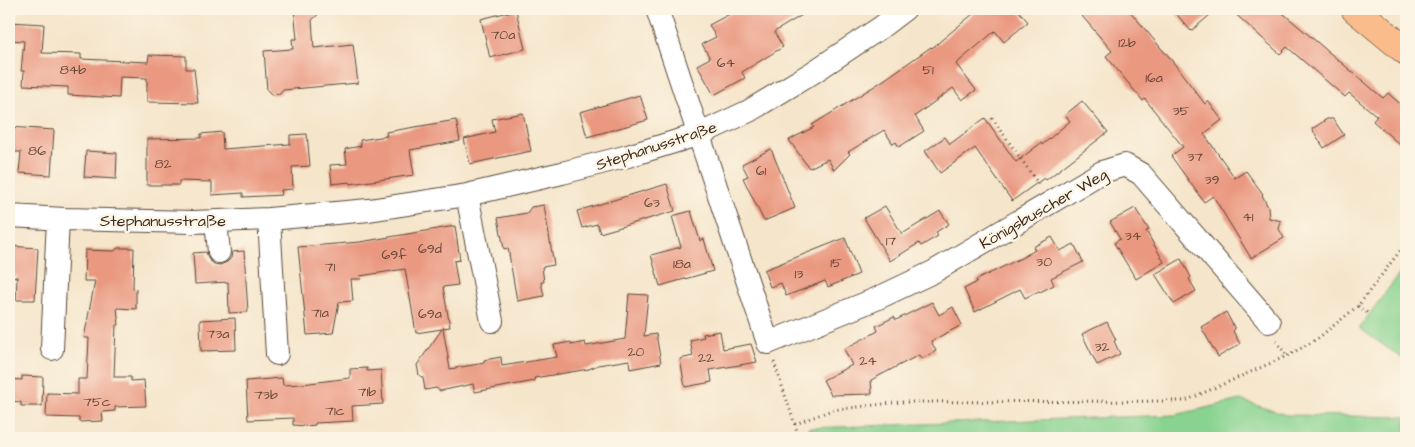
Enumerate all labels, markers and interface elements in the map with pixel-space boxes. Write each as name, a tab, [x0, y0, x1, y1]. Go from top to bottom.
house number: 70a	[491, 25, 515, 45]
house number: 12b	[1118, 33, 1136, 53]
house number: 64	[717, 53, 736, 73]
house number: 84b	[60, 60, 86, 80]
house number: 51	[922, 60, 934, 80]
house number: 16a	[1145, 68, 1163, 88]
house number: 35	[1172, 101, 1190, 121]
street label: Stephanusstraße	[593, 116, 720, 176]
house number: 86	[28, 141, 46, 161]
house number: 37	[1187, 147, 1203, 167]
house number: 82	[154, 154, 172, 174]
house number: 61	[756, 161, 766, 181]
street label: Königsbuscher Weg	[975, 163, 1112, 255]
house number: 39	[1204, 170, 1220, 190]
house number: 63	[644, 193, 660, 213]
house number: 41	[1242, 207, 1254, 227]
street label: Stephanusstraße	[100, 210, 226, 232]
house number: 34	[1125, 226, 1142, 246]
house number: 17	[886, 231, 897, 251]
house number: 69d	[418, 239, 442, 259]
house number: 69f	[381, 245, 407, 265]
house number: 30	[1036, 252, 1052, 272]
house number: 15	[830, 253, 842, 273]
house number: 18a	[673, 254, 691, 274]
house number: 71	[325, 257, 335, 277]
house number: 13	[795, 264, 803, 284]
house number: 71a	[311, 303, 329, 323]
house number: 69a	[418, 304, 442, 324]
house number: 73a	[207, 324, 229, 344]
house number: 32	[1094, 337, 1110, 357]
house number: 20	[628, 342, 645, 362]
house number: 22	[698, 348, 714, 368]
house number: 24	[859, 351, 877, 371]
house number: 71b	[358, 382, 376, 402]
house number: 73b	[254, 385, 278, 405]
house number: 75c	[83, 392, 111, 412]
house number: 71c	[325, 401, 345, 421]

